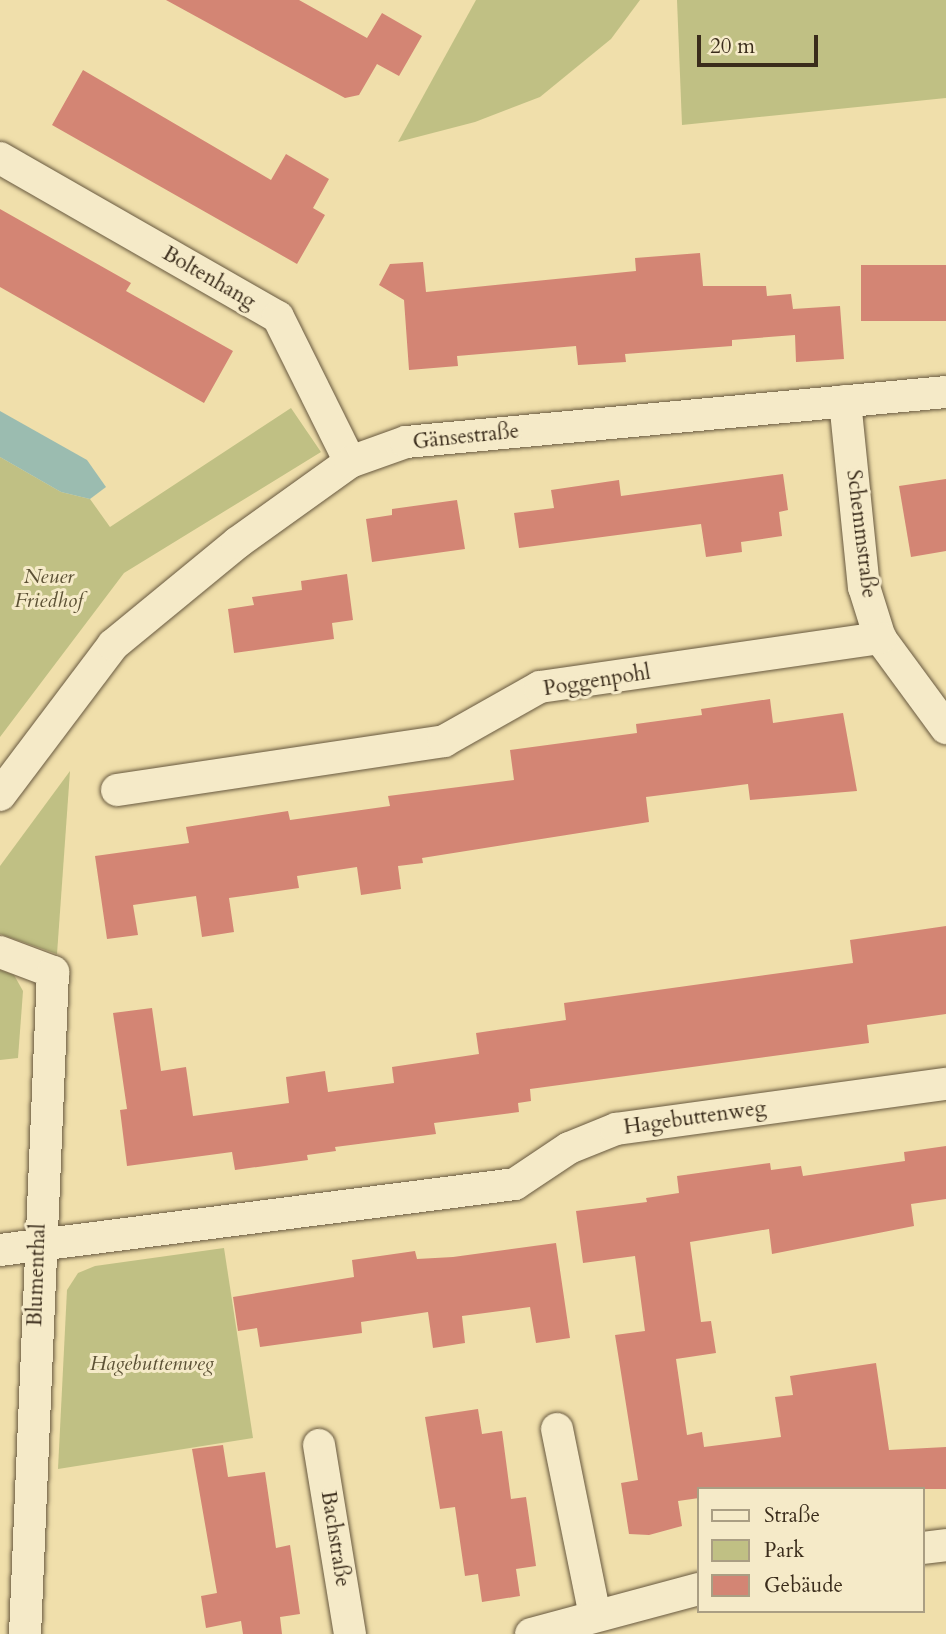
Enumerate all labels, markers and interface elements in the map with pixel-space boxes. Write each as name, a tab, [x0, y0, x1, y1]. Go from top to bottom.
scale bar	[701, 21, 822, 65]
text: 20 m	[710, 32, 755, 61]
street label: Boltenhang	[158, 241, 260, 315]
street label: Gänsestraße	[412, 419, 520, 455]
street label: Schemmstraße	[841, 468, 881, 600]
park label: Neuer Friedhof	[14, 564, 84, 614]
street label: Poggenpohl	[542, 660, 652, 702]
street label: Hagebuttenweg	[622, 1096, 768, 1140]
street label: Blumenthal	[23, 1223, 51, 1327]
park label: Hagebuttenweg	[90, 1351, 214, 1377]
legend	[698, 1487, 925, 1613]
street label: Bachstraße	[315, 1489, 355, 1589]
text: Straße	[764, 1501, 820, 1530]
text: Park	[764, 1536, 804, 1565]
text: Gebäude	[764, 1571, 843, 1600]

